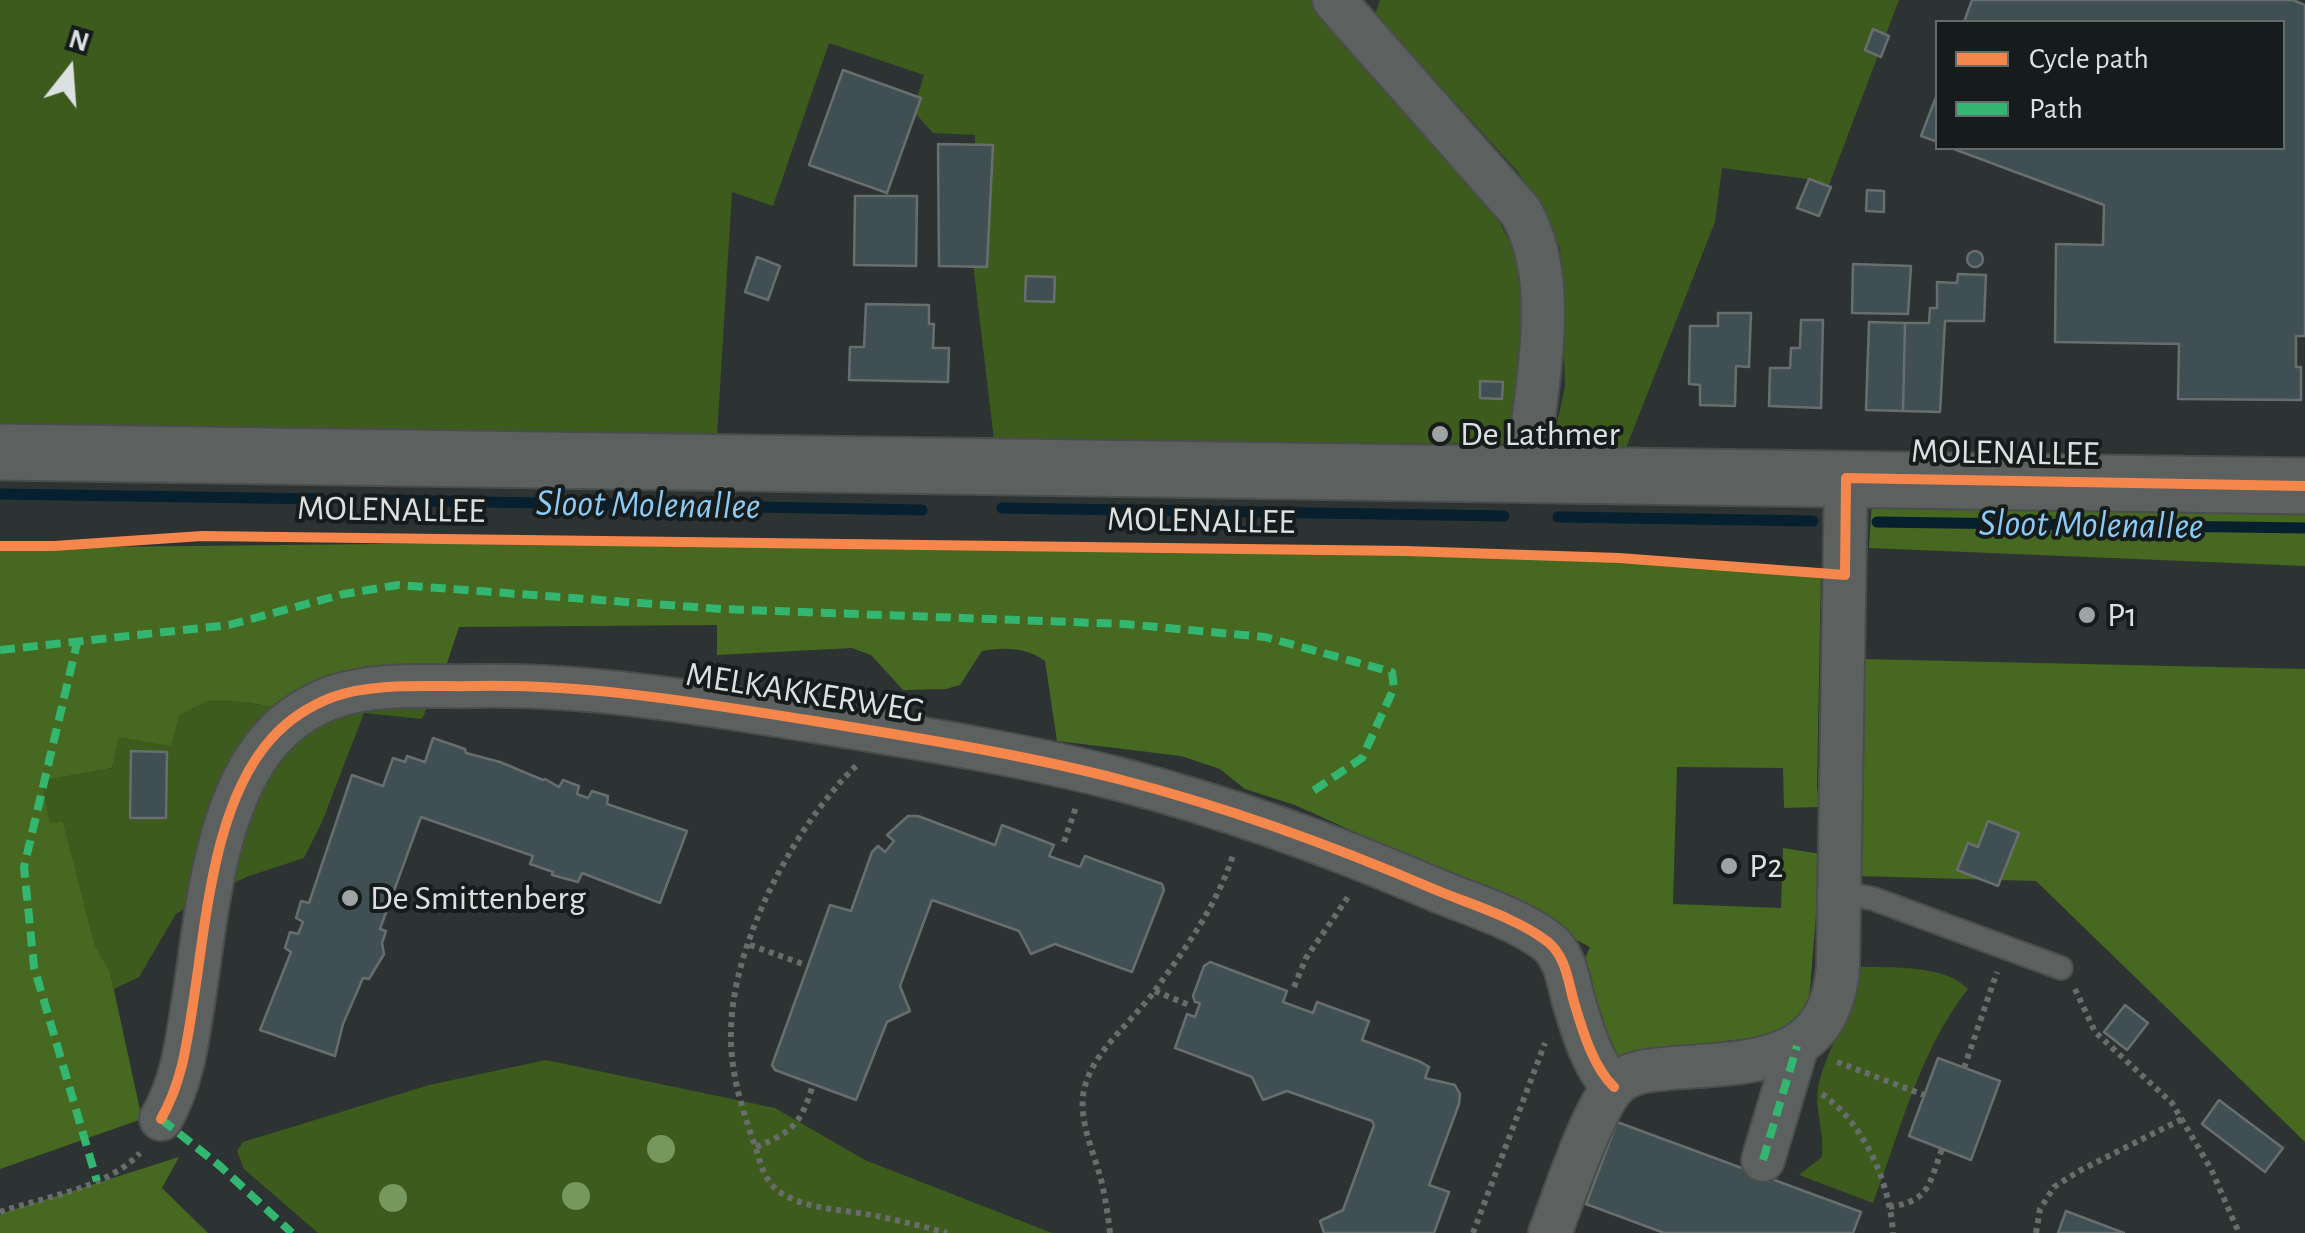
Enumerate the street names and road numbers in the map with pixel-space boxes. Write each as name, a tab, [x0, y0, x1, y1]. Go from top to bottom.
street label: MOLENALLEE	[1911, 430, 2099, 476]
street label: MOLENALLEE	[297, 487, 485, 533]
street label: MOLENALLEE	[1107, 498, 1295, 544]
street label: MELKAKKERWEG	[683, 653, 927, 733]

